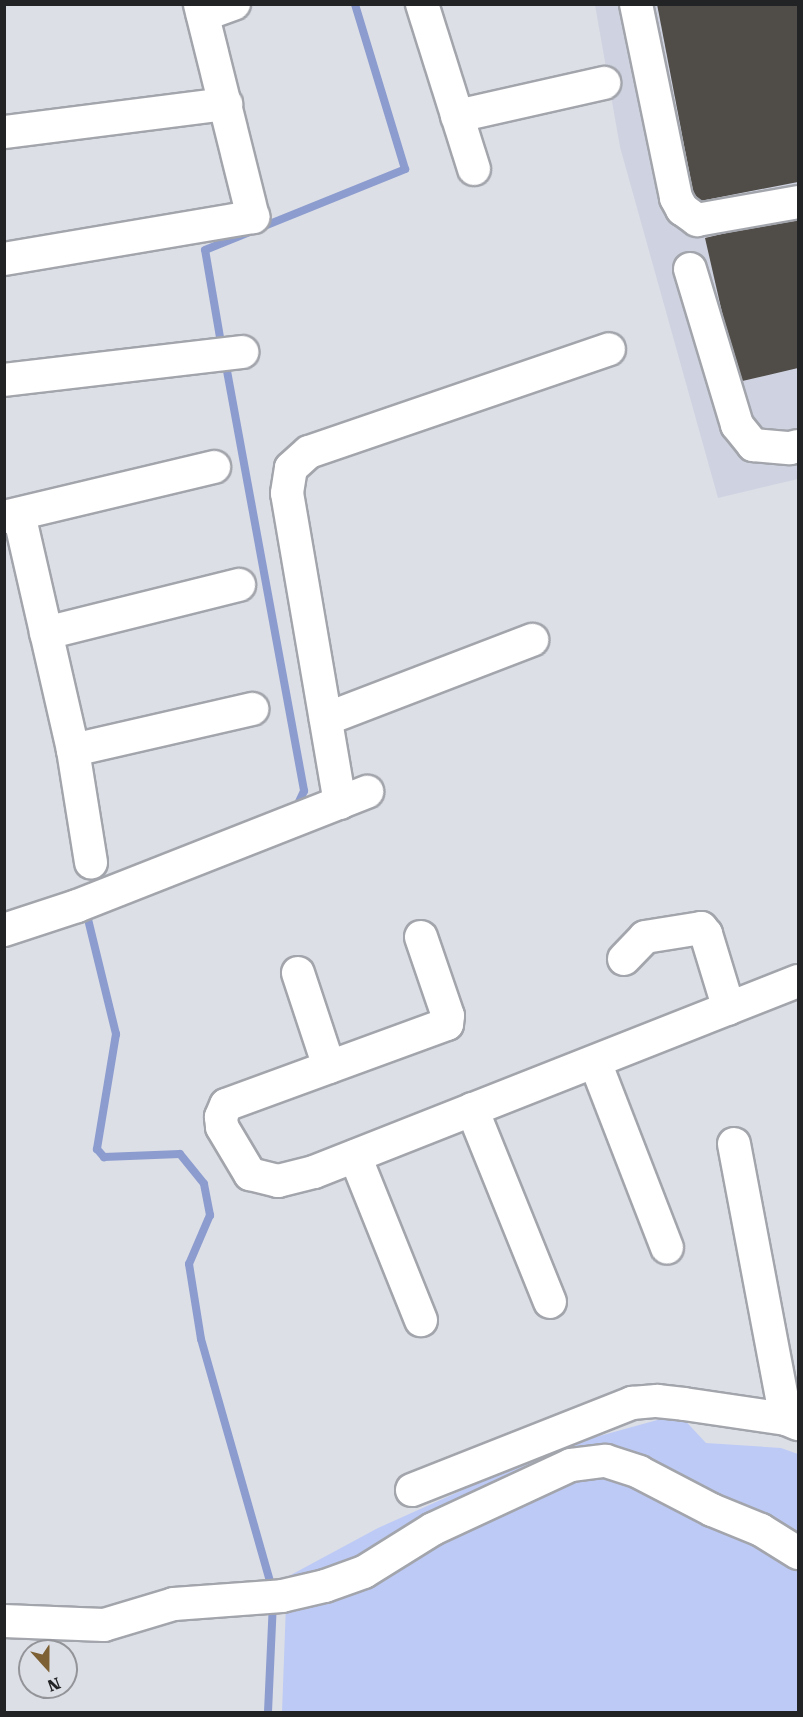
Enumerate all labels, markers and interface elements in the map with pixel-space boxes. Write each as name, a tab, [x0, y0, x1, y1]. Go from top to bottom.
north arrow	[18, 1639, 78, 1699]
text: N	[45, 1673, 63, 1695]

